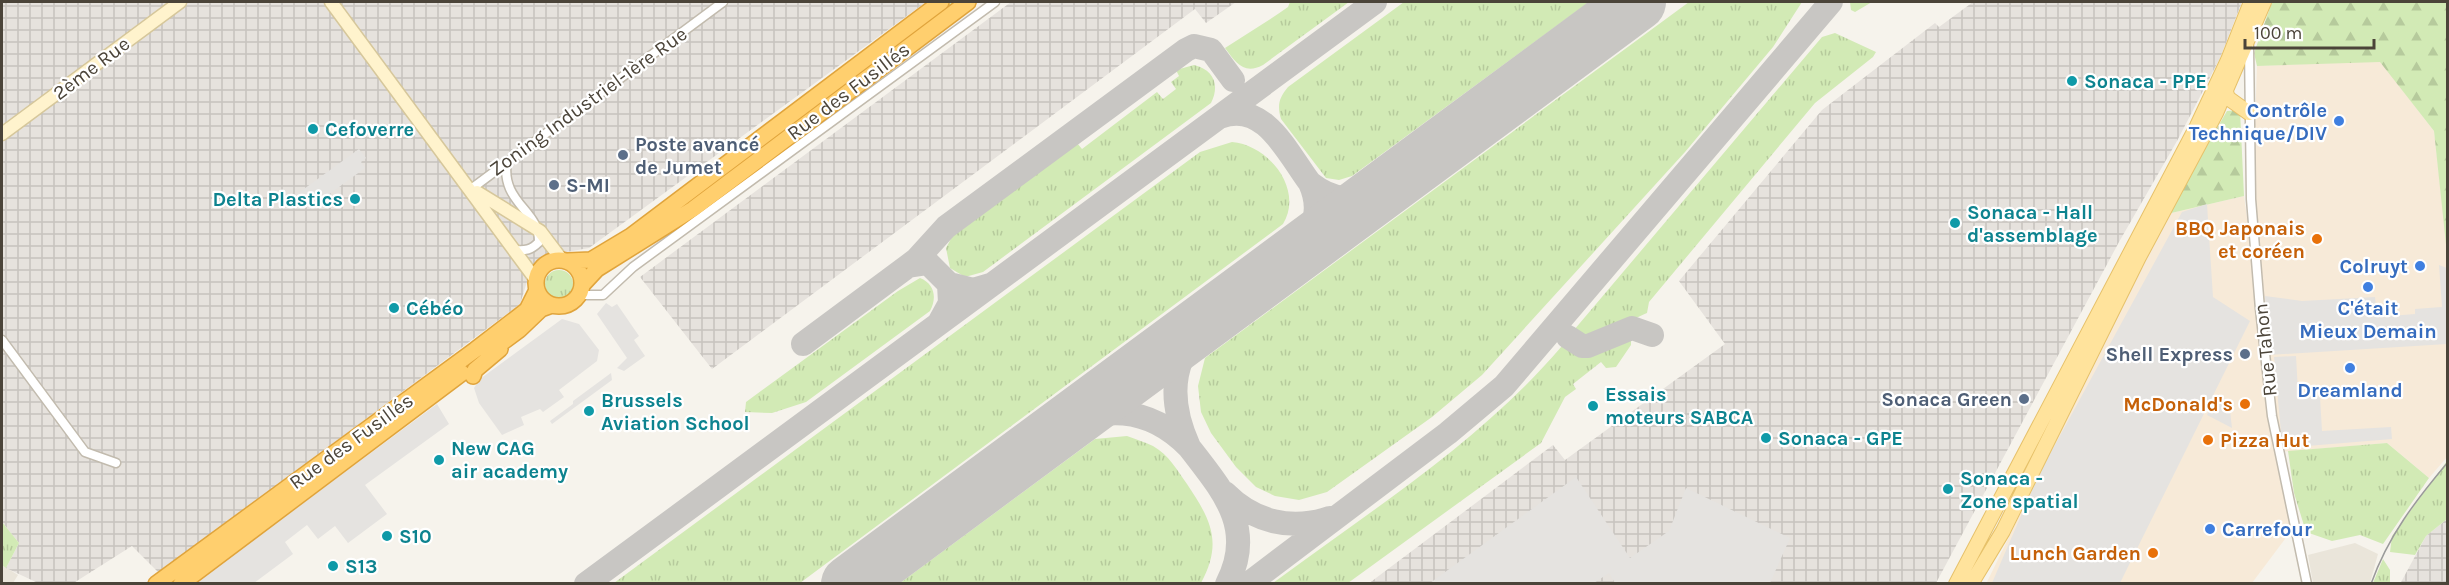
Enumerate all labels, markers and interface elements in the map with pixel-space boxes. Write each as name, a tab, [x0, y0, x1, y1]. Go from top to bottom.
scale bar	[2245, 12, 2374, 50]
street label: Zoning Industriel-1ère Rue	[485, 22, 691, 181]
text: 100 m	[2254, 22, 2302, 44]
street label: 2ème Rue	[48, 32, 134, 105]
street label: Rue des Fusillés	[783, 38, 914, 145]
place label: Sonaca - PPE	[2084, 70, 2207, 93]
marker: Sonaca - PPE	[2065, 74, 2079, 88]
place label: Contrôle Technique/DIV	[2189, 99, 2327, 145]
marker: Contrôle Technique/DIV	[2332, 114, 2346, 128]
place label: Cefoverre	[325, 118, 414, 141]
marker: Cefoverre	[306, 122, 320, 136]
place label: Poste avancé de Jumet	[635, 133, 759, 179]
marker: Poste avancé de Jumet	[616, 148, 630, 162]
place label: S-MI	[566, 174, 610, 197]
marker: S-MI	[547, 178, 561, 192]
place label: Delta Plastics	[212, 188, 343, 211]
marker: Delta Plastics	[348, 192, 362, 206]
place label: Sonaca - Hall d'assemblage	[1967, 201, 2098, 247]
marker: Sonaca - Hall d'assemblage	[1948, 216, 1962, 230]
place label: BBQ Japonais et coréen	[2175, 217, 2305, 263]
marker: BBQ Japonais et coréen	[2310, 232, 2324, 246]
place label: Colruyt	[2340, 255, 2408, 278]
marker: Colruyt	[2413, 259, 2427, 273]
marker: C'était Mieux Demain	[2361, 280, 2375, 294]
place label: Cébéo	[406, 297, 463, 320]
place label: C'était Mieux Demain	[2299, 297, 2437, 343]
marker: Cébéo	[387, 301, 401, 315]
street label: Rue Tahon	[2249, 302, 2282, 398]
place label: Shell Express	[2105, 343, 2233, 366]
marker: Shell Express	[2238, 347, 2252, 361]
marker: Dreamland	[2343, 361, 2357, 375]
place label: Dreamland	[2297, 379, 2403, 402]
place label: Essais moteurs SABCA	[1605, 383, 1754, 429]
place label: Sonaca Green	[1881, 388, 2012, 411]
street label: Rue des Fusillés	[285, 389, 418, 494]
place label: Brussels Aviation School	[601, 389, 750, 435]
marker: Sonaca Green	[2017, 392, 2031, 406]
place label: McDonald's	[2123, 393, 2233, 416]
marker: McDonald's	[2238, 397, 2252, 411]
marker: Essais moteurs SABCA	[1586, 399, 1600, 413]
marker: Brussels Aviation School	[582, 404, 596, 418]
place label: Sonaca - GPE	[1778, 427, 1903, 450]
place label: Pizza Hut	[2220, 429, 2309, 452]
marker: Sonaca - GPE	[1759, 431, 1773, 445]
marker: Pizza Hut	[2201, 433, 2215, 447]
place label: New CAG air academy	[451, 437, 568, 483]
marker: New CAG air academy	[432, 453, 446, 467]
place label: Sonaca - Zone spatial	[1960, 467, 2079, 513]
marker: Sonaca - Zone spatial	[1941, 482, 1955, 496]
place label: Carrefour	[2222, 518, 2312, 541]
marker: Carrefour	[2203, 522, 2217, 536]
place label: S10	[399, 525, 432, 548]
marker: S10	[380, 529, 394, 543]
place label: Lunch Garden	[2010, 542, 2141, 565]
marker: Lunch Garden	[2146, 546, 2160, 560]
place label: S13	[345, 555, 377, 578]
marker: S13	[326, 559, 340, 573]

